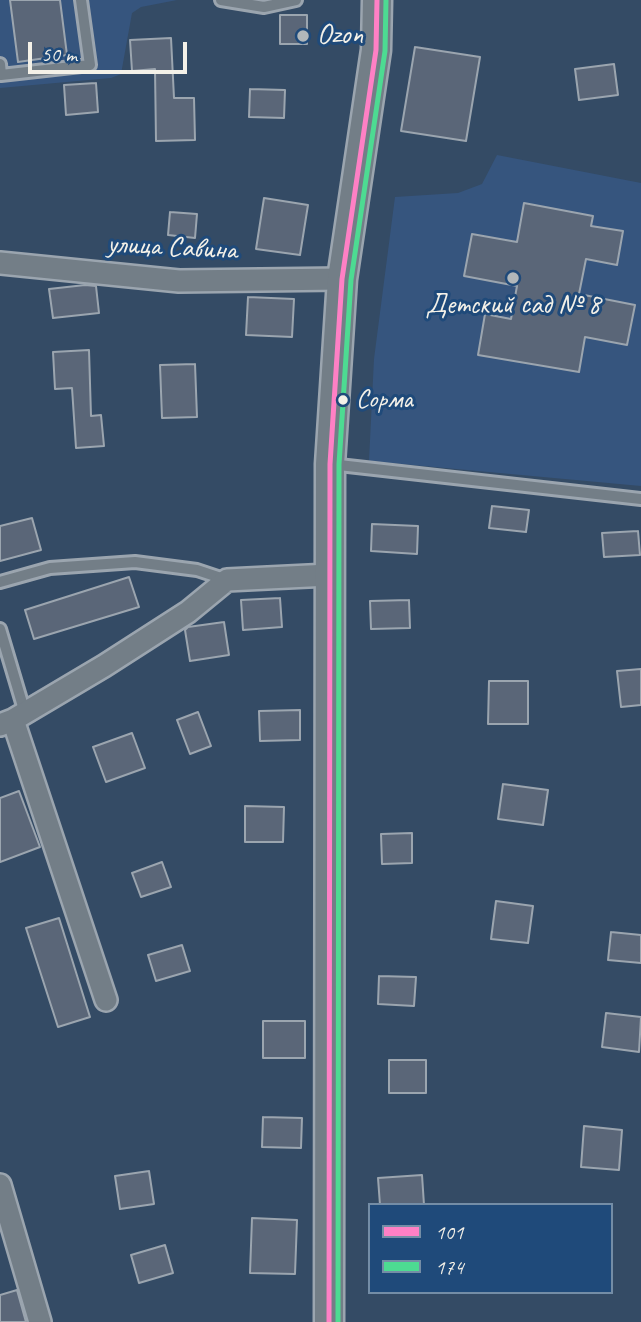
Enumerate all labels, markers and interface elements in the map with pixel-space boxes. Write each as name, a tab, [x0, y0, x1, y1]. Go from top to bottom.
place label: Ozon	[317, 19, 363, 53]
scale bar	[32, 28, 191, 72]
marker: Ozon	[295, 28, 311, 44]
text: 50 m	[41, 41, 77, 67]
street label: улица Савина	[106, 228, 238, 268]
marker: Детский сад № 8	[505, 270, 521, 286]
place label: Детский сад № 8	[426, 289, 600, 323]
place label: Сорма	[356, 384, 413, 416]
marker: Сорма	[336, 393, 350, 407]
legend	[368, 1203, 613, 1294]
text: 101	[435, 1219, 463, 1245]
text: 174	[435, 1254, 463, 1280]

